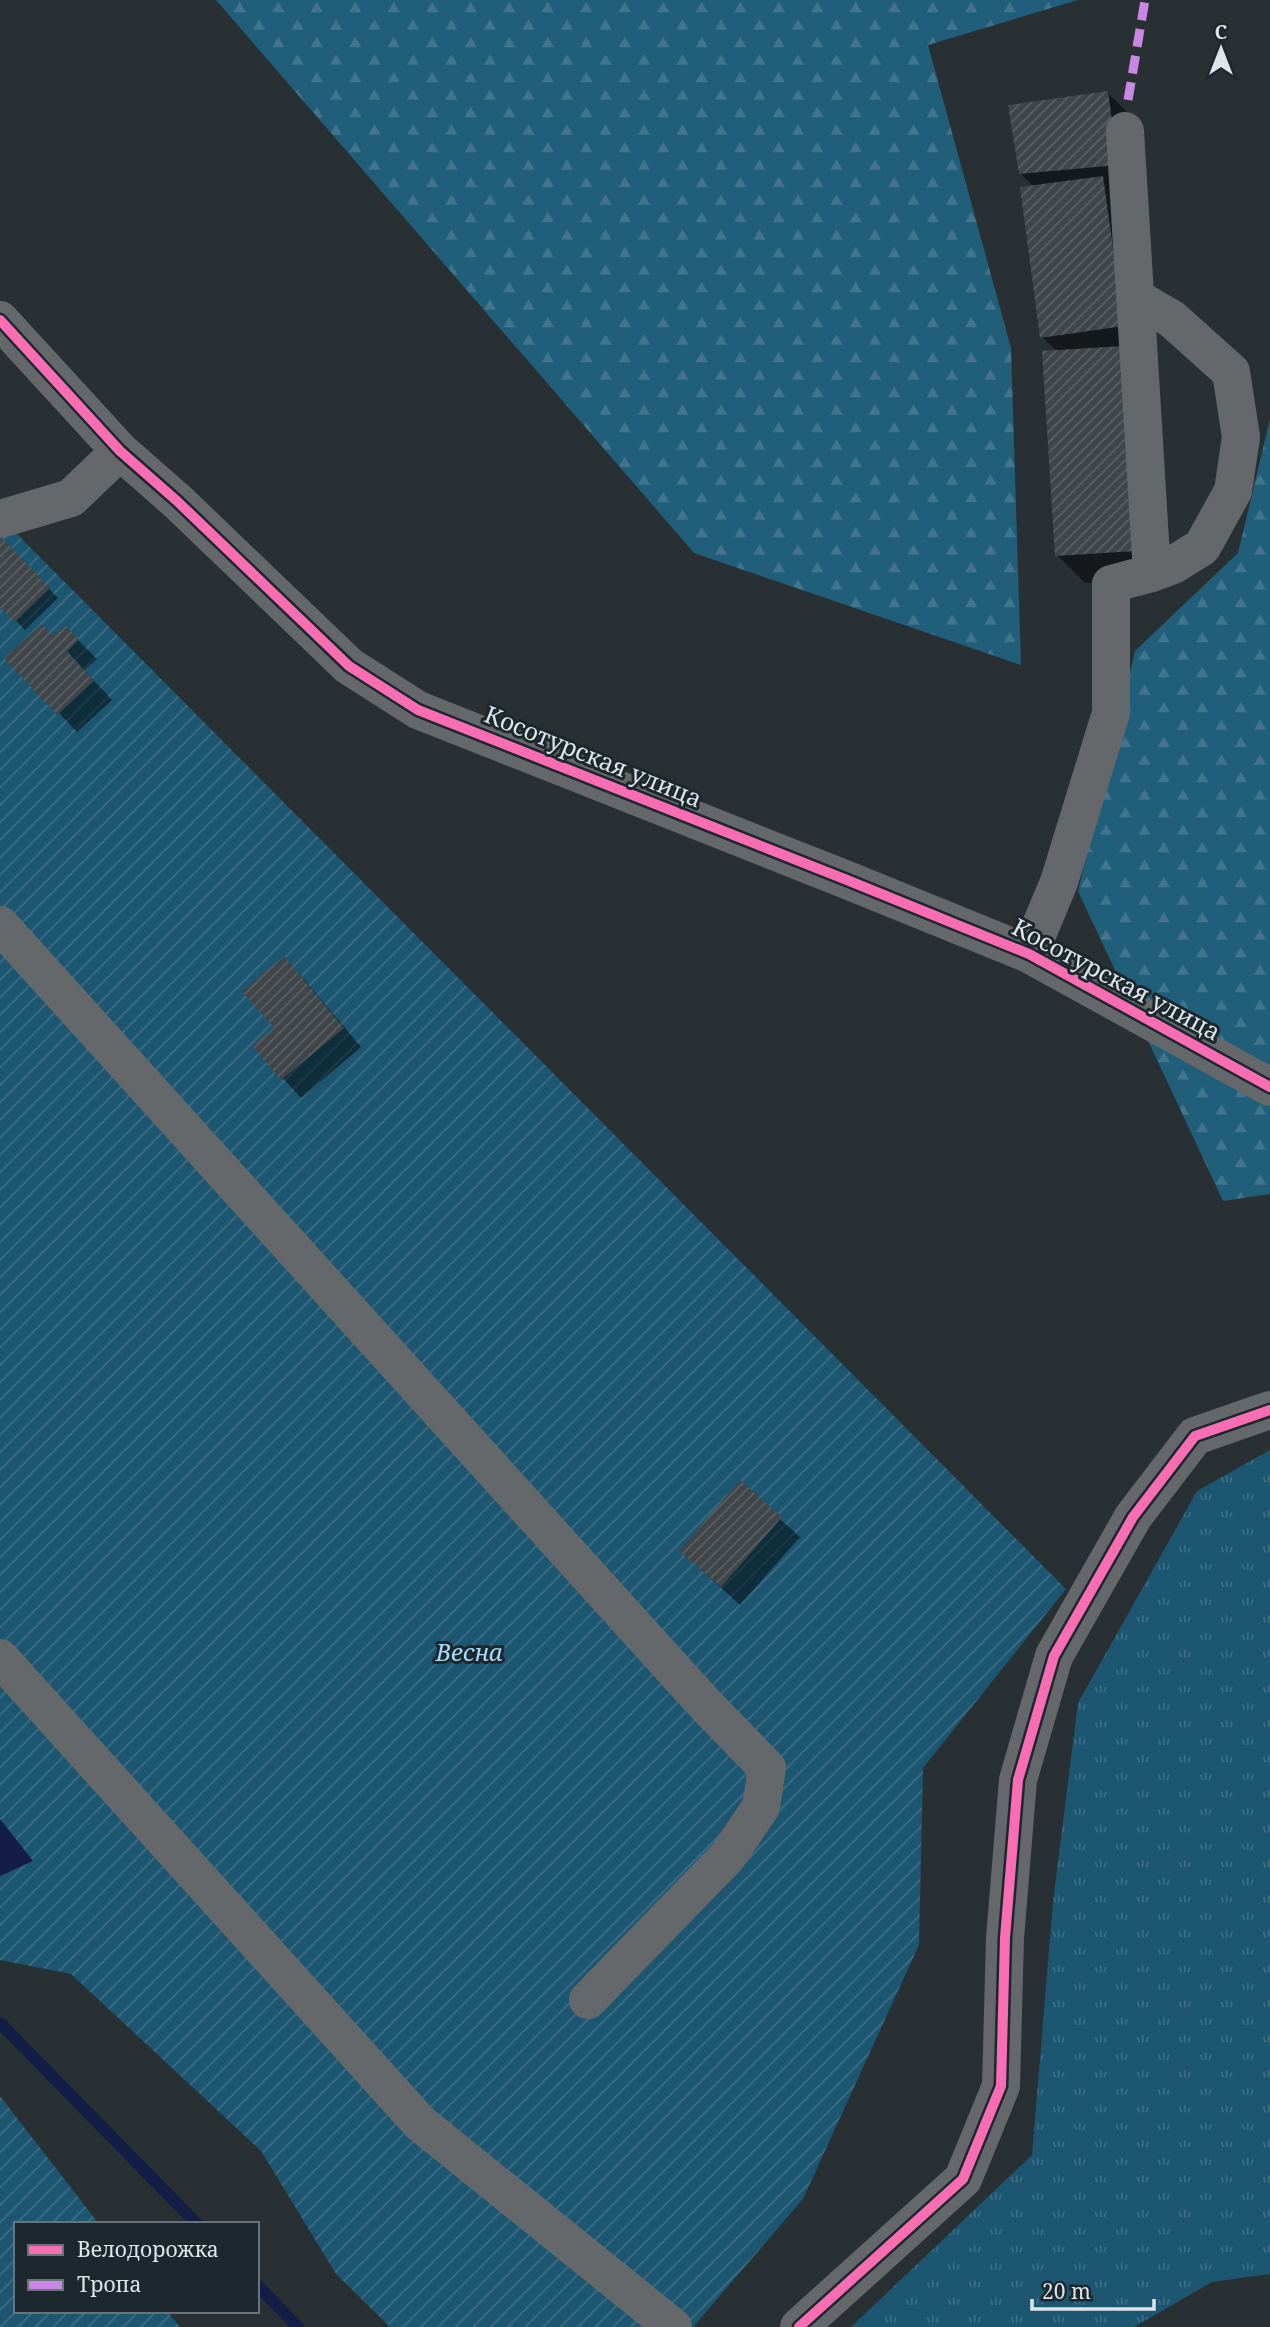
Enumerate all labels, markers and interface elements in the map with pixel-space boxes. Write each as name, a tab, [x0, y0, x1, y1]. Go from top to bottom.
north arrow	[1186, 14, 1256, 84]
text: С	[1215, 19, 1227, 45]
street label: Косотурская улица	[480, 697, 707, 814]
street label: Косотурская улица	[1007, 910, 1227, 1048]
park label: Весна	[434, 1635, 503, 1668]
legend	[14, 2222, 259, 2313]
text: Велодорожка	[77, 2235, 219, 2263]
scale bar	[1032, 2268, 1154, 2312]
text: Тропа	[77, 2270, 141, 2298]
text: 20 m	[1042, 2277, 1091, 2305]

